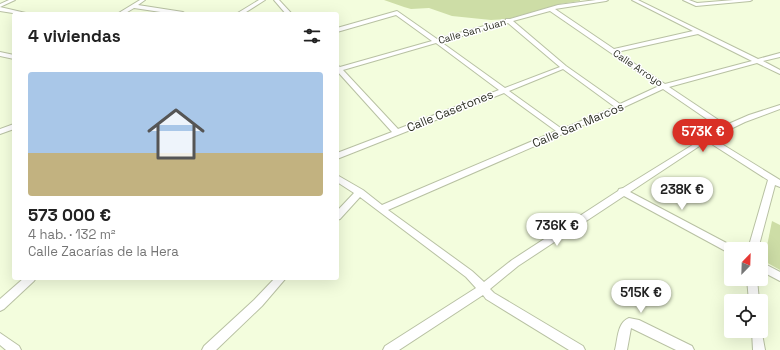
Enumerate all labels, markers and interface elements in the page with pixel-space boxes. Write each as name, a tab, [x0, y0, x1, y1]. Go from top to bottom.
street label: Calle San Juan	[437, 15, 507, 47]
text: 4 viviendas	[28, 25, 121, 47]
icon: filters	[301, 25, 323, 47]
street label: Calle Arroyo	[610, 47, 666, 89]
street label: Calle Casetones	[404, 86, 496, 136]
icon: home	[140, 98, 212, 170]
street label: Calle San Marcos	[530, 99, 626, 151]
pin: 573K €	[670, 119, 736, 153]
text: 573K €	[681, 123, 725, 140]
pin: 238K €	[649, 177, 715, 211]
text: 238K €	[660, 181, 704, 198]
text: 573 000 €	[28, 204, 111, 226]
pin: 736K €	[524, 213, 590, 247]
text: 736K €	[535, 217, 579, 234]
text: 4 hab. · 132 m²	[28, 226, 116, 243]
north arrow	[724, 242, 768, 286]
map controls	[724, 242, 768, 338]
text: Calle Zacarías de la Hera	[28, 243, 179, 260]
pin: 515K €	[608, 280, 674, 314]
text: 515K €	[620, 284, 662, 301]
button: locate	[724, 294, 768, 338]

